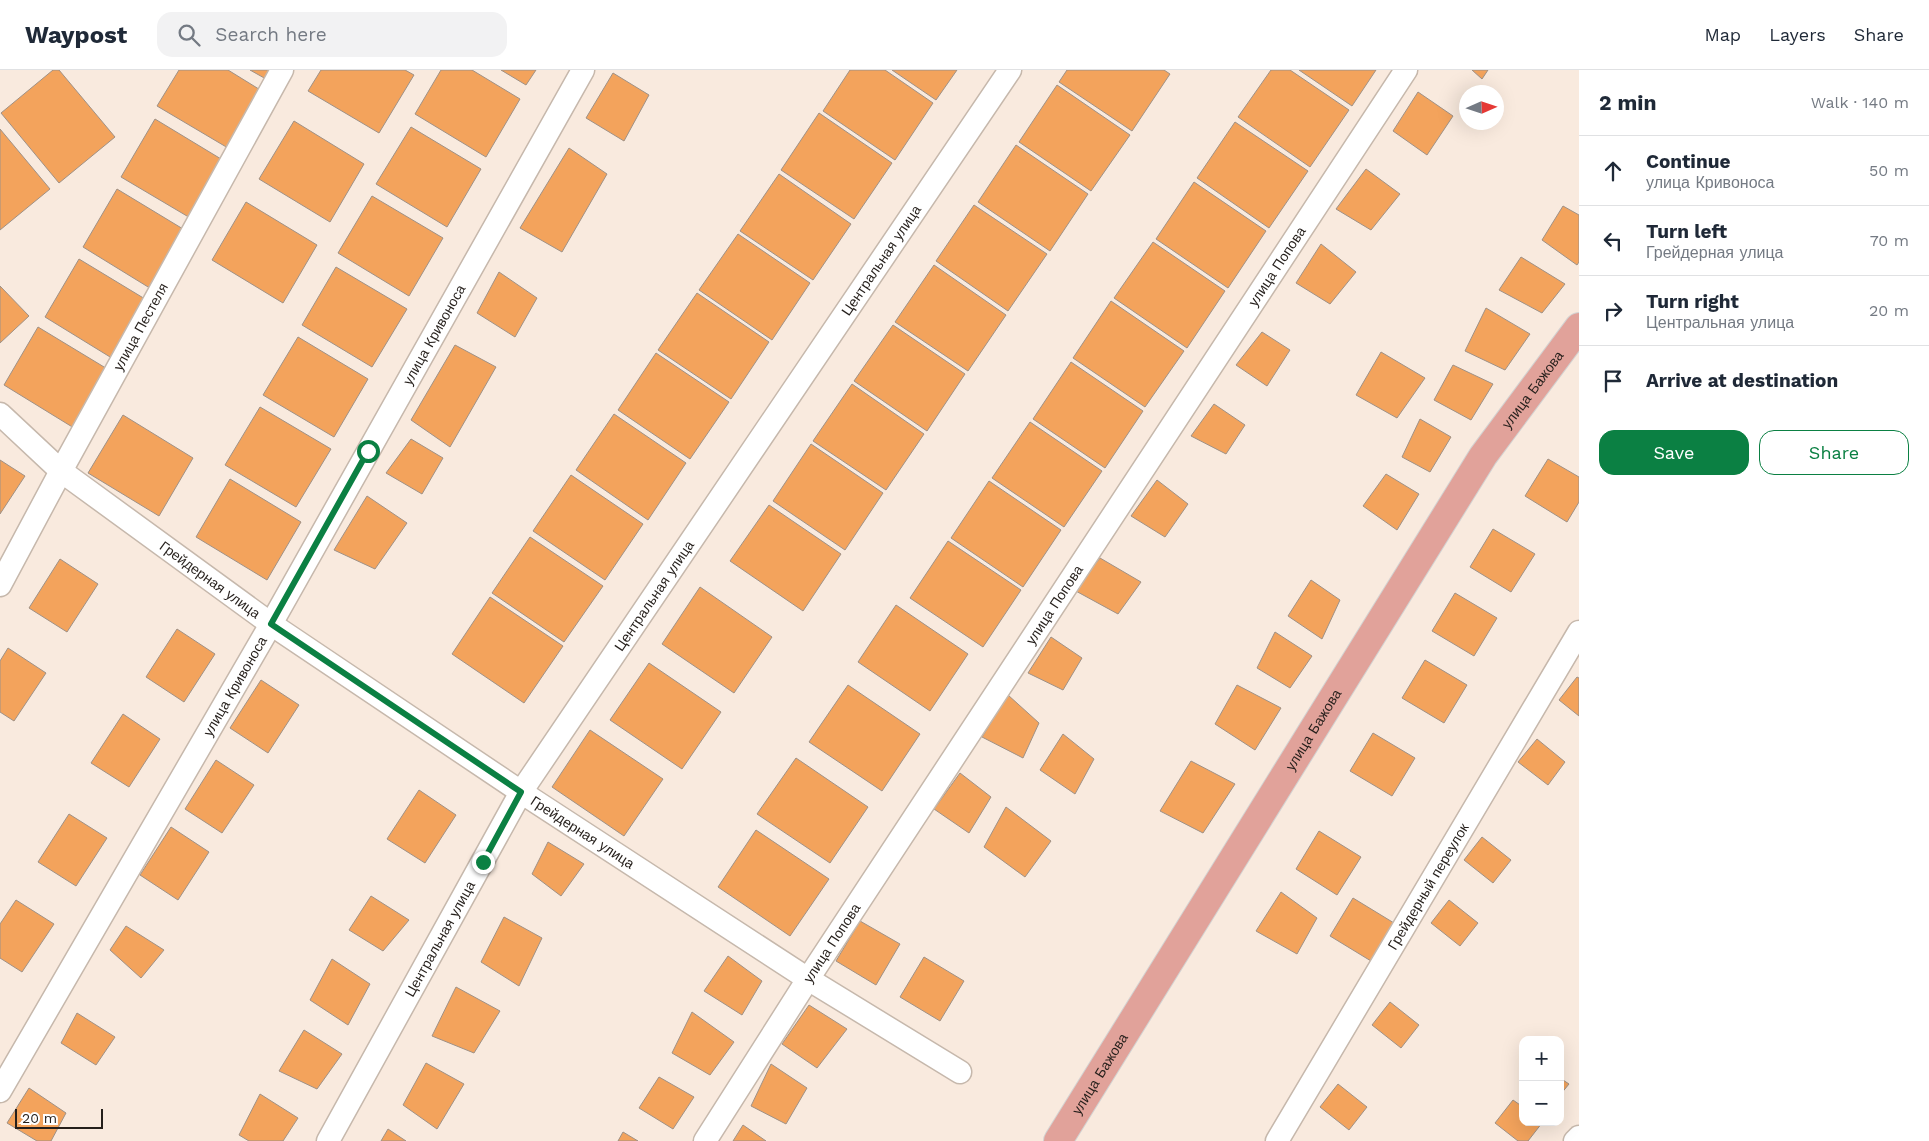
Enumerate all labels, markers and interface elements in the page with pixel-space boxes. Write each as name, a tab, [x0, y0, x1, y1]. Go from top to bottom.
search box	[157, 12, 507, 57]
text: Waypost	[25, 21, 127, 49]
icon: search	[175, 21, 203, 49]
text: Search here	[215, 23, 327, 46]
text: Map	[1704, 24, 1741, 45]
text: Layers	[1769, 24, 1826, 45]
text: Share	[1854, 24, 1904, 45]
north arrow	[1459, 85, 1504, 130]
text: 2 min	[1599, 90, 1656, 115]
text: Walk · 140 m	[1811, 93, 1909, 112]
text: Continue	[1646, 150, 1730, 173]
icon: ahead	[1599, 157, 1627, 185]
text: 50 m	[1869, 161, 1909, 180]
text: улица Кривоноса	[1646, 173, 1774, 192]
street label: Центральная улица	[838, 202, 924, 319]
text: Turn left	[1646, 220, 1727, 243]
street label: улица Попова	[1245, 224, 1309, 309]
icon: left	[1599, 227, 1627, 255]
text: 70 m	[1870, 231, 1909, 250]
text: Грейдерная улица	[1646, 243, 1783, 262]
street label: улица Пестеля	[110, 280, 171, 373]
street label: улица Кривоноса	[399, 282, 469, 388]
text: Turn right	[1646, 290, 1739, 313]
icon: right	[1599, 297, 1627, 325]
text: 20 m	[1869, 301, 1909, 320]
text: Центральная улица	[1646, 313, 1794, 332]
street label: улица Бажова	[1498, 347, 1567, 431]
icon: arrive	[1599, 367, 1627, 395]
text: Arrive at destination	[1646, 369, 1838, 392]
button: Save	[1599, 430, 1749, 475]
button: Share	[1759, 430, 1909, 475]
route start	[357, 440, 380, 463]
street label: Центральная улица	[611, 537, 697, 654]
street label: Грейдерная улица	[157, 538, 264, 622]
street label: улица Попова	[1022, 562, 1086, 647]
street label: улица Кривоноса	[200, 633, 270, 739]
street label: улица Бажова	[1282, 686, 1344, 773]
street label: Грейдерная улица	[528, 793, 638, 872]
street label: Грейдерный переулок	[1384, 820, 1472, 953]
route end	[472, 851, 495, 874]
street label: Центральная улица	[401, 878, 478, 1000]
street label: улица Попова	[800, 900, 864, 986]
street label: улица Бажова	[1068, 1030, 1131, 1117]
map controls	[1519, 1036, 1564, 1126]
button: +	[1519, 1036, 1564, 1081]
button: −	[1519, 1081, 1564, 1126]
scale bar	[15, 1106, 102, 1129]
text: 20 m	[22, 1110, 57, 1126]

